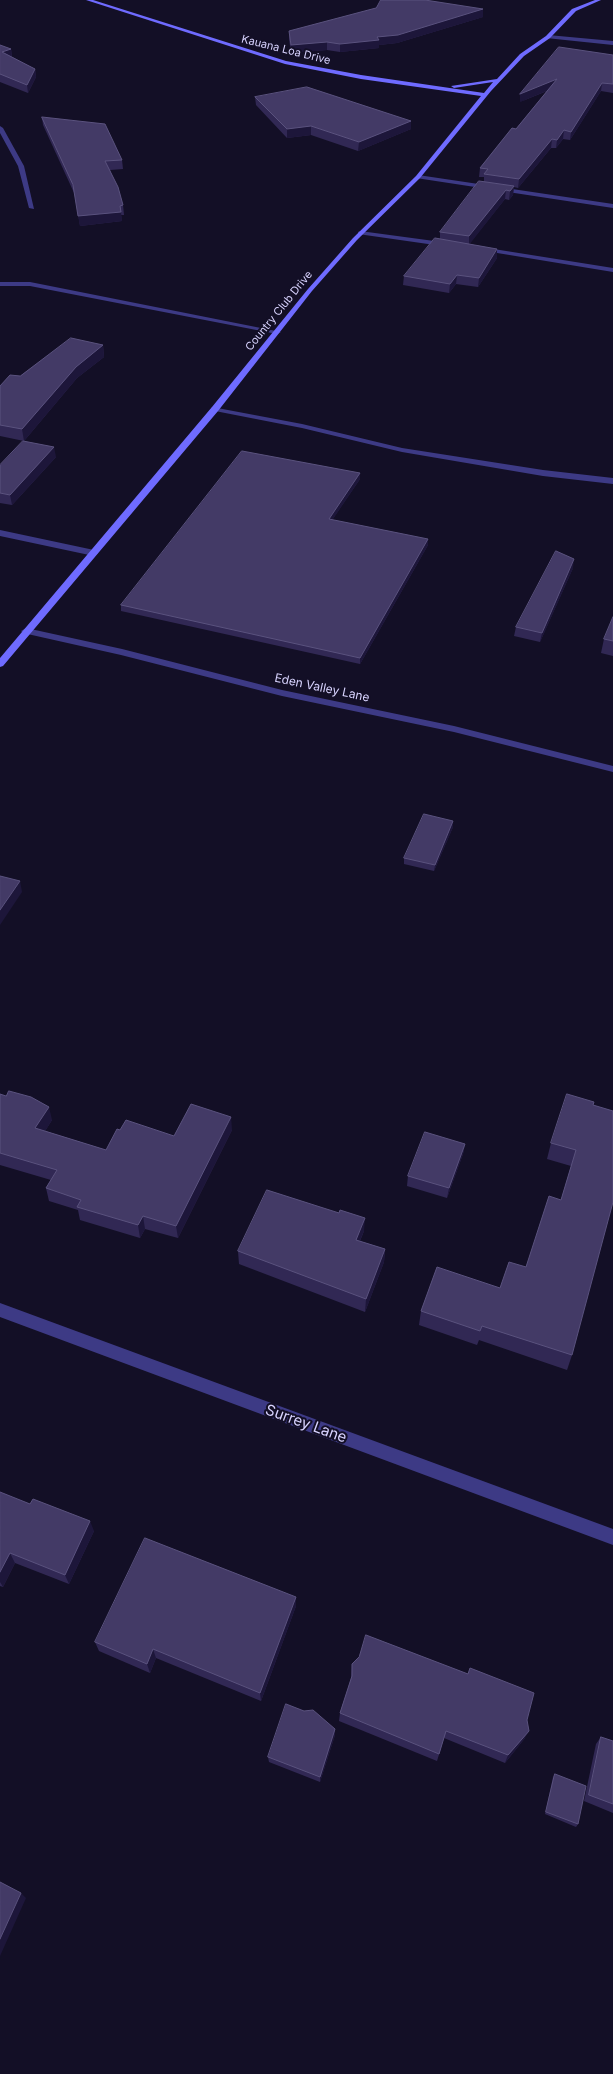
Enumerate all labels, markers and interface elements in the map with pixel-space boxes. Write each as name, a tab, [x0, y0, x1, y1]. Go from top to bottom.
street label: Kauana Loa Drive	[240, 33, 332, 67]
street label: Country Club Drive	[243, 268, 315, 354]
street label: Eden Valley Lane	[273, 671, 371, 705]
street label: Surrey Lane	[263, 1401, 349, 1447]

